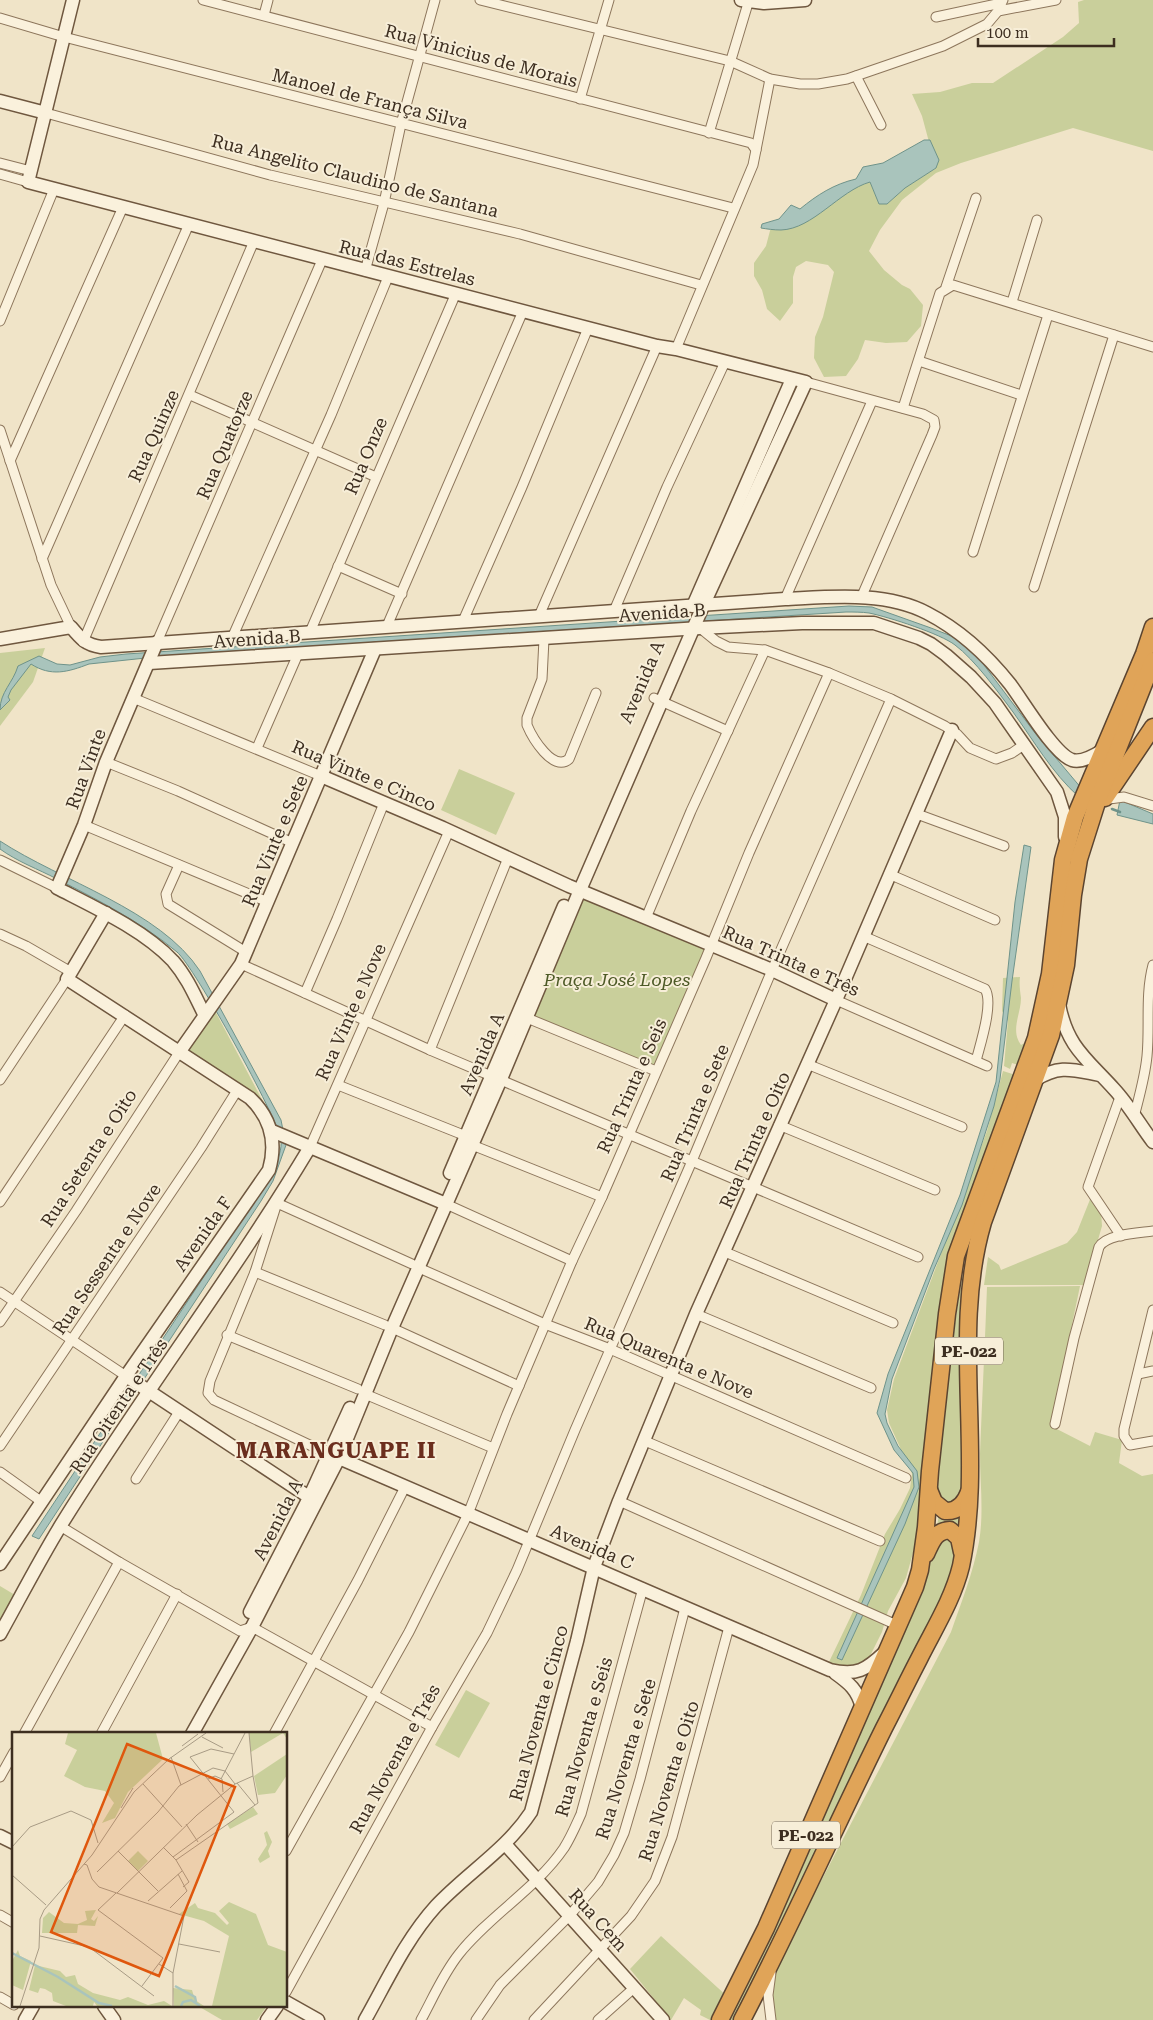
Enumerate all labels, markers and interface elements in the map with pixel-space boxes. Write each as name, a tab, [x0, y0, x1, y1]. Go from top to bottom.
scale bar	[978, 15, 1114, 47]
street label: Rua Vinicius de Morais	[382, 20, 580, 91]
text: 100 m	[986, 24, 1029, 42]
street label: Manoel de França Silva	[270, 64, 470, 133]
street label: Rua Angelito Claudino de Santana	[209, 130, 501, 221]
street label: Rua das Estrelas	[337, 235, 478, 290]
street label: Rua Quinze	[124, 386, 183, 485]
street label: Rua Quatorze	[192, 387, 257, 502]
street label: Rua Onze	[340, 414, 391, 498]
street label: Avenida B	[618, 599, 706, 626]
street label: Avenida B	[213, 625, 301, 652]
street label: Avenida A	[615, 637, 669, 726]
street label: Rua Vinte	[61, 726, 110, 812]
street label: Rua Vinte e Cinco	[289, 736, 439, 815]
street label: Rua Vinte e Sete	[237, 772, 312, 910]
street label: Rua Trinta e Três	[720, 921, 863, 1000]
street label: Rua Vinte e Nove	[311, 940, 390, 1084]
park label: Praça José Lopes	[543, 969, 690, 990]
street label: Avenida A	[455, 1009, 509, 1098]
street label: Rua Trinta e Seis	[592, 1015, 671, 1156]
street label: Rua Trinta e Sete	[656, 1041, 733, 1185]
street label: Rua Trinta e Oito	[715, 1068, 794, 1211]
street label: Rua Setenta e Oito	[36, 1085, 141, 1231]
street label: Rua Sessenta e Nove	[48, 1179, 165, 1338]
street label: Avenida F	[169, 1192, 236, 1275]
street label: Rua Quarenta e Nove	[581, 1312, 757, 1403]
street label: Rua Oitenta e Três	[66, 1334, 172, 1477]
road number: PE-022	[935, 1338, 1003, 1364]
district label: MARANGUAPE II	[236, 1438, 436, 1463]
street label: Avenida A	[248, 1476, 307, 1564]
street label: Avenida C	[548, 1520, 637, 1573]
street label: Rua Noventa e Cinco	[505, 1623, 572, 1803]
street label: Rua Noventa e Seis	[551, 1655, 616, 1819]
street label: Rua Noventa e Sete	[591, 1676, 660, 1842]
street label: Rua Noventa e Três	[345, 1681, 444, 1837]
street label: Rua Noventa e Oito	[634, 1698, 703, 1864]
inset map	[12, 1732, 288, 2008]
road number: PE-022	[772, 1822, 840, 1848]
street label: Rua Cem	[565, 1884, 632, 1955]

